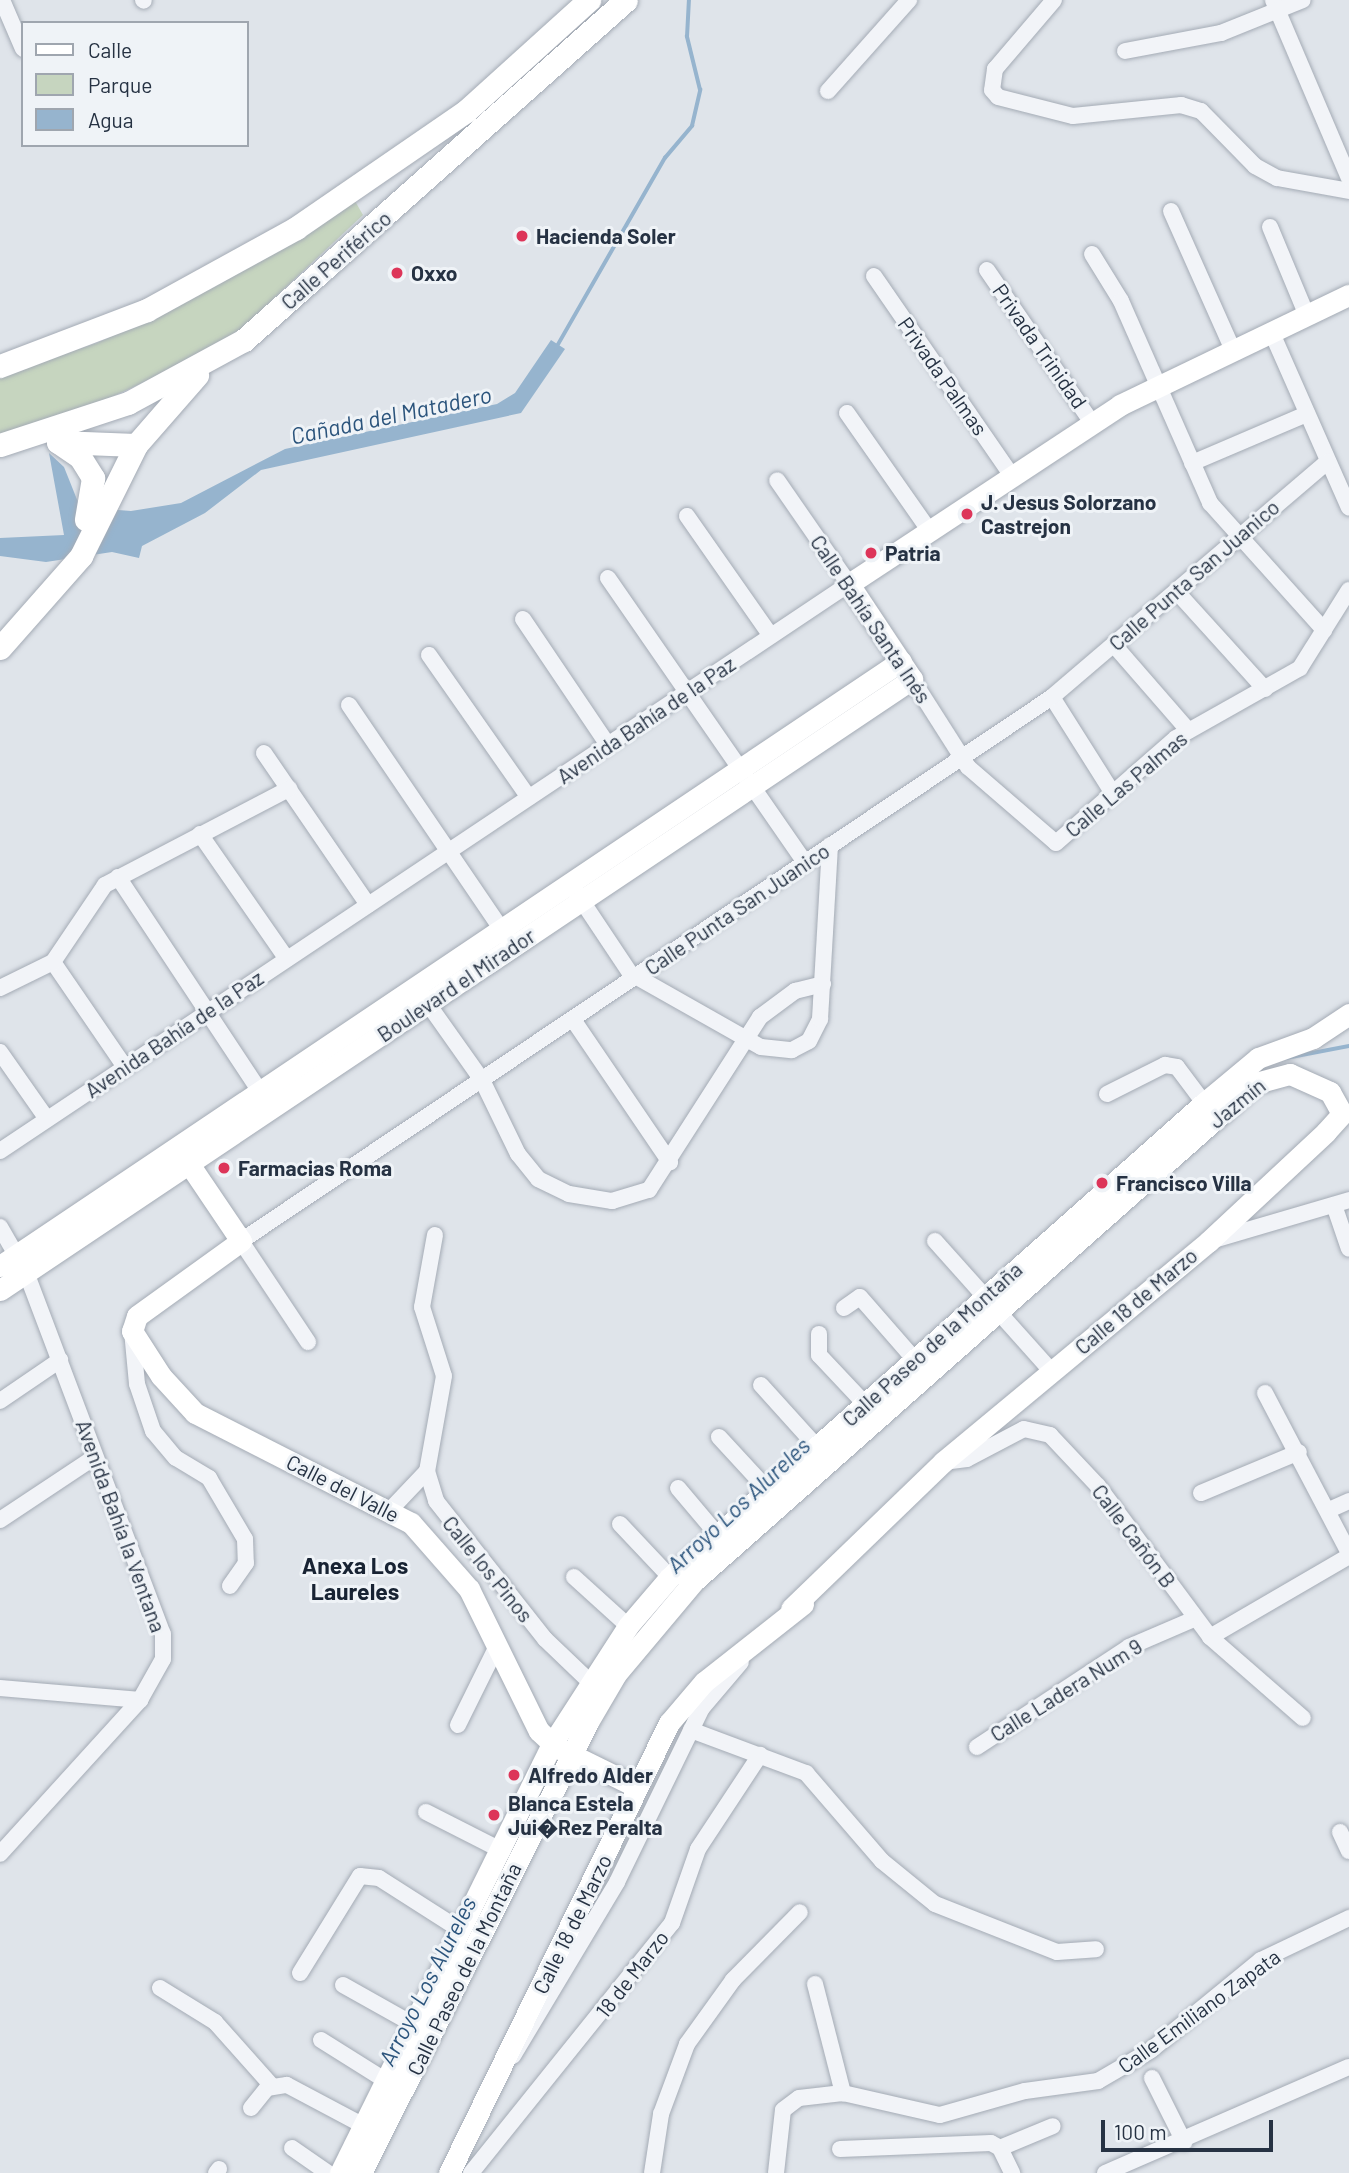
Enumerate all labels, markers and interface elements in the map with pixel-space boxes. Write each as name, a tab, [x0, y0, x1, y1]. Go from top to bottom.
legend	[21, 21, 248, 147]
text: Calle	[88, 37, 132, 62]
text: Parque	[88, 72, 153, 97]
text: Agua	[88, 107, 134, 132]
street label: Calle Periférico	[276, 205, 396, 315]
place label: Hacienda Soler	[536, 223, 676, 249]
marker: Hacienda Soler	[514, 228, 530, 244]
place label: Oxxo	[411, 260, 458, 286]
marker: Oxxo	[389, 265, 405, 281]
street label: Privada Trinidad	[988, 279, 1092, 413]
street label: Privada Palmas	[893, 312, 993, 440]
water label: Cañada del Matadero	[288, 380, 494, 450]
place label: J. Jesus Solorzano Castrejon	[981, 489, 1156, 539]
street label: Calle Punta San Juanico	[1104, 494, 1284, 656]
marker: J. Jesus Solorzano Castrejon	[959, 506, 975, 522]
street label: Calle Bahía Santa Inés	[805, 530, 937, 708]
place label: Patria	[885, 540, 941, 566]
marker: Patria	[863, 545, 879, 561]
street label: Avenida Bahía de la Paz	[552, 651, 740, 789]
street label: Calle Las Palmas	[1060, 726, 1192, 842]
street label: Calle Punta San Juanico	[640, 838, 834, 980]
street label: Boulevard el Mirador	[372, 923, 540, 1047]
street label: Avenida Bahía de la Paz	[80, 965, 268, 1103]
street label: Jazmín	[1204, 1073, 1270, 1133]
place label: Farmacias Roma	[238, 1155, 392, 1181]
marker: Farmacias Roma	[216, 1160, 232, 1176]
place label: Francisco Villa	[1116, 1170, 1252, 1196]
marker: Francisco Villa	[1094, 1175, 1110, 1191]
street label: Calle 18 de Marzo	[1070, 1243, 1202, 1359]
street label: Calle Paseo de la Montaña	[837, 1257, 1027, 1431]
street label: Avenida Bahía la Ventana	[71, 1416, 171, 1636]
water label: Arroyo Los Alureles	[661, 1431, 815, 1579]
street label: Calle del Valle	[282, 1449, 404, 1527]
street label: Calle Cañón B	[1087, 1479, 1181, 1593]
street label: Calle los Pinos	[437, 1511, 539, 1627]
district label: Anexa Los Laureles	[302, 1551, 408, 1605]
street label: Calle Ladera Num 9	[985, 1633, 1147, 1747]
place label: Alfredo Alder	[528, 1762, 653, 1788]
marker: Alfredo Alder	[506, 1767, 522, 1783]
place label: Blanca Estela Jui�Rez Peralta	[508, 1790, 663, 1840]
marker: Blanca Estela Jui�Rez Peralta	[486, 1807, 502, 1823]
street label: Calle 18 de Marzo	[527, 1850, 617, 1998]
street label: Calle Paseo de la Montaña	[402, 1859, 526, 2079]
water label: Arroyo Los Alureles	[372, 1892, 482, 2070]
street label: 18 de Marzo	[590, 1925, 674, 2023]
street label: Calle Emiliano Zapata	[1113, 1944, 1285, 2078]
scale bar	[1104, 2106, 1276, 2150]
text: 100 m	[1114, 2119, 1167, 2144]

